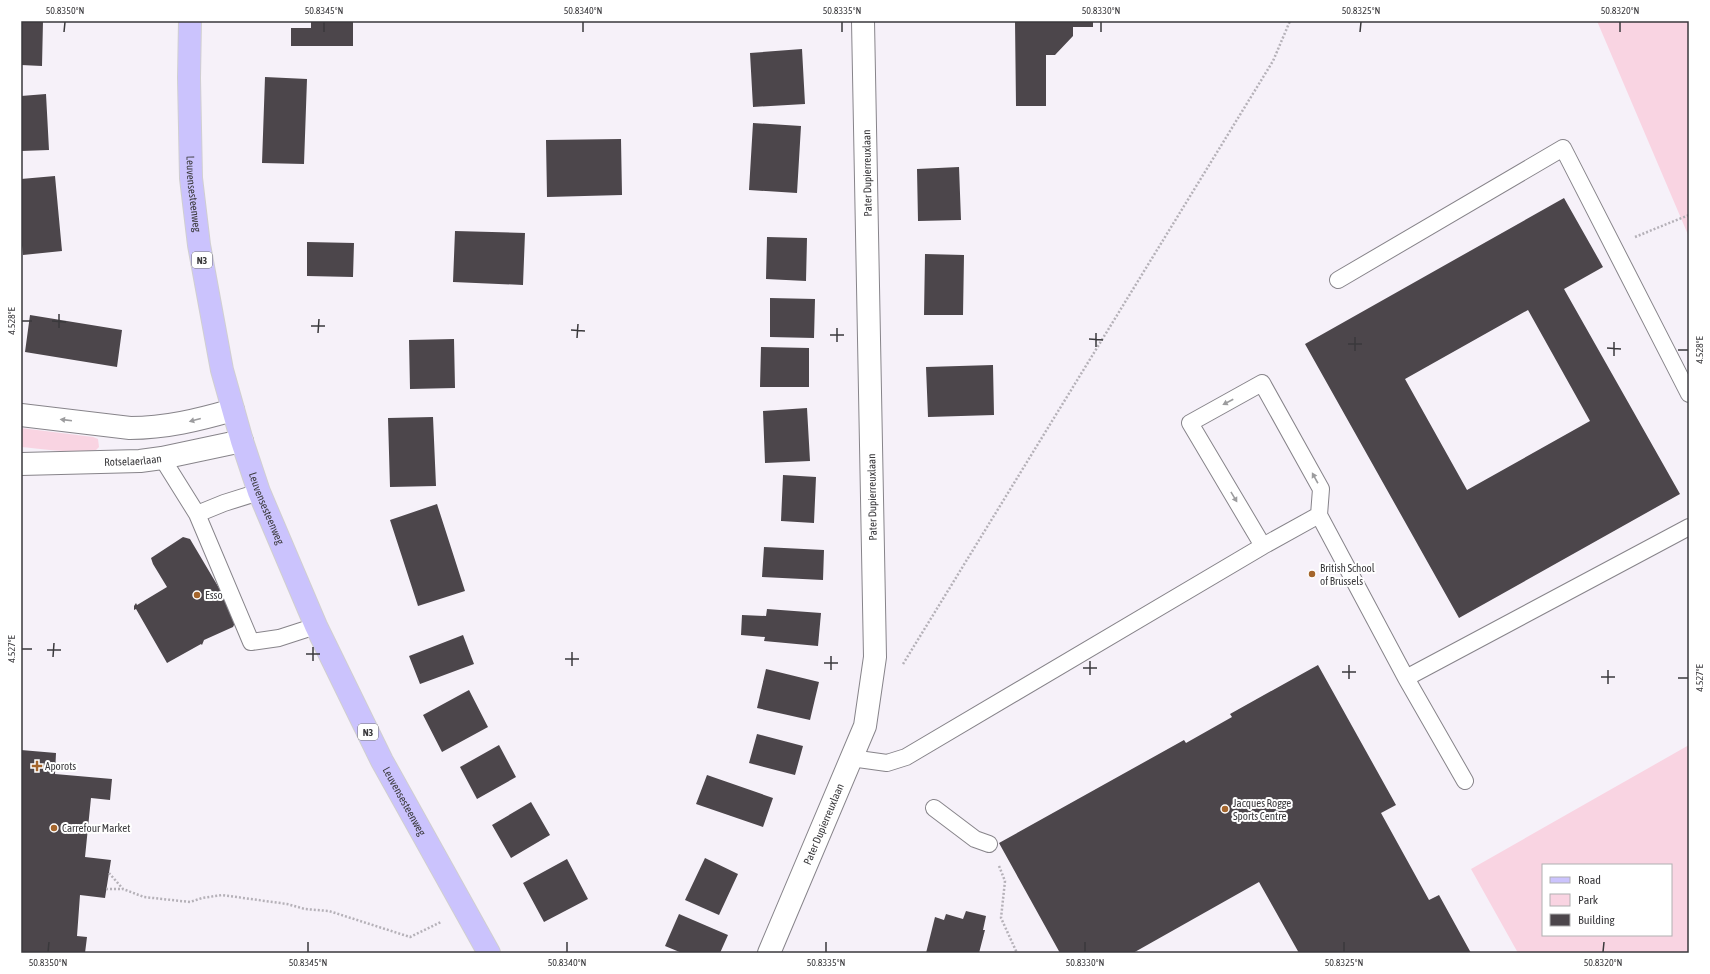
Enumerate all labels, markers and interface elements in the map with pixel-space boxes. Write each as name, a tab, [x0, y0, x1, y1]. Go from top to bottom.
text: 50.8350°N	[46, 5, 84, 16]
text: 50.8345°N	[305, 5, 343, 16]
text: 50.8340°N	[564, 5, 602, 16]
text: 50.8335°N	[823, 5, 861, 16]
text: 50.8330°N	[1082, 5, 1120, 16]
text: 50.8325°N	[1342, 5, 1380, 16]
text: 50.8320°N	[1601, 5, 1639, 16]
street label: Pater Dupierreuxlaan	[860, 129, 874, 217]
street label: Leuvensesteenweg	[185, 155, 203, 233]
road number: N3	[192, 252, 212, 268]
text: 4.528°E	[6, 306, 17, 335]
text: 4.528°E	[1694, 335, 1705, 364]
one-way arrow	[1222, 398, 1234, 405]
one-way arrow	[60, 417, 73, 424]
one-way arrow	[189, 418, 202, 424]
street label: Rotselaerlaan	[104, 452, 162, 468]
street label: Pater Dupierreuxlaan	[865, 453, 879, 541]
street label: Leuvensesteenweg	[247, 471, 287, 546]
one-way arrow	[1311, 472, 1318, 483]
one-way arrow	[1230, 491, 1237, 503]
place label: British School of Brussels	[1320, 562, 1375, 587]
marker: British School of Brussels	[1307, 569, 1317, 579]
place label: Esso	[205, 589, 223, 601]
marker: Esso	[192, 590, 202, 600]
text: 4.527°E	[6, 634, 17, 663]
text: 4.527°E	[1694, 663, 1705, 692]
road number: N3	[358, 724, 378, 740]
place label: Aporots	[45, 760, 76, 772]
marker: Aporots	[32, 761, 42, 771]
street label: Leuvensesteenweg	[380, 765, 428, 838]
street label: Pater Dupierreuxlaan	[801, 782, 846, 867]
place label: Jacques Rogge Sports Centre	[1233, 797, 1291, 822]
marker: Jacques Rogge Sports Centre	[1220, 804, 1230, 814]
place label: Carrefour Market	[62, 822, 130, 834]
marker: Carrefour Market	[49, 823, 59, 833]
legend	[1542, 864, 1672, 936]
text: Road	[1578, 873, 1601, 887]
text: Park	[1578, 893, 1599, 907]
text: Building	[1578, 913, 1616, 927]
text: 50.8350°N	[29, 957, 67, 968]
text: 50.8345°N	[289, 957, 327, 968]
text: 50.8340°N	[548, 957, 586, 968]
text: 50.8335°N	[807, 957, 845, 968]
text: 50.8330°N	[1066, 957, 1104, 968]
text: 50.8325°N	[1325, 957, 1363, 968]
text: 50.8320°N	[1584, 957, 1622, 968]

